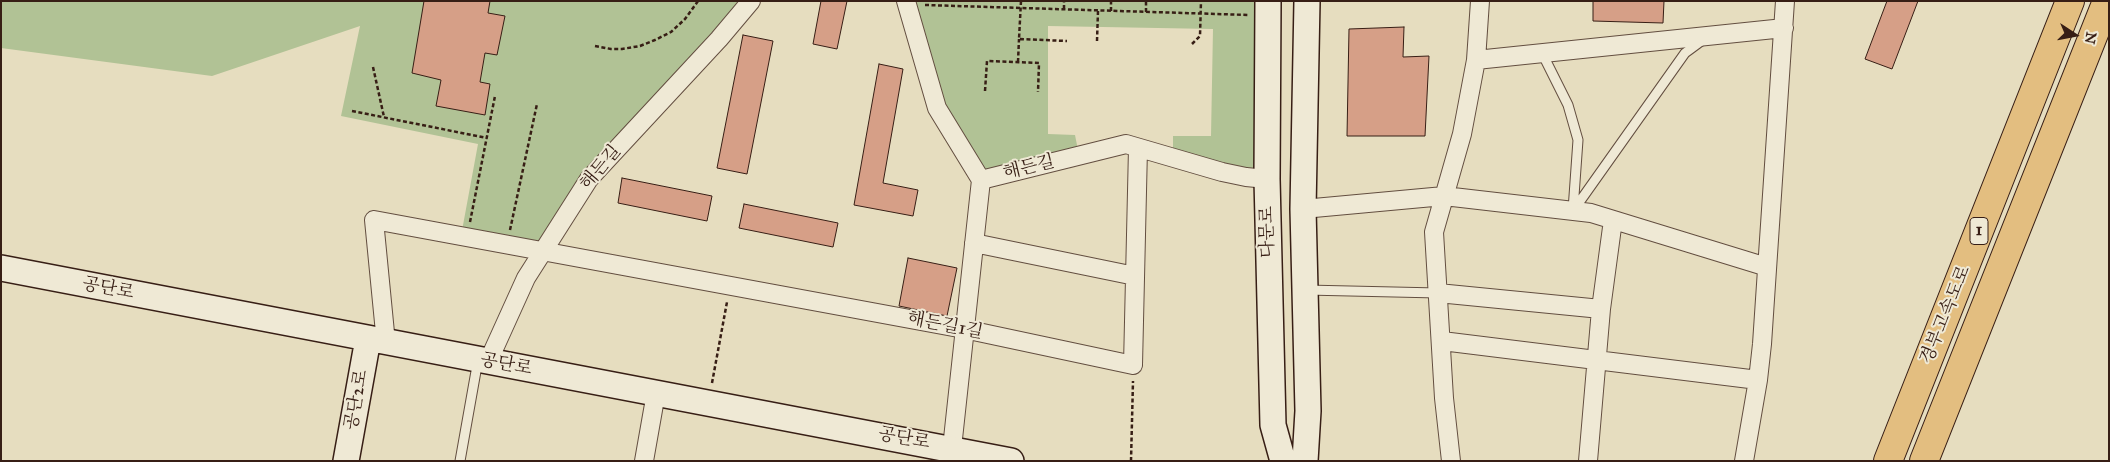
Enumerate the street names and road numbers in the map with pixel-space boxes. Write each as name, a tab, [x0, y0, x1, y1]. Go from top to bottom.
street label: 해든길	[576, 141, 626, 195]
street label: 해든길	[1001, 151, 1057, 185]
street label: 다문로	[1257, 206, 1279, 258]
road number: 1	[1970, 218, 1988, 245]
street label: 경부고속도로	[1916, 263, 1976, 367]
street label: 공단로	[80, 273, 136, 305]
street label: 해든길1길	[905, 308, 985, 344]
street label: 공단로	[478, 349, 534, 381]
street label: 공단2로	[341, 368, 373, 432]
street label: 공단로	[876, 424, 932, 454]

